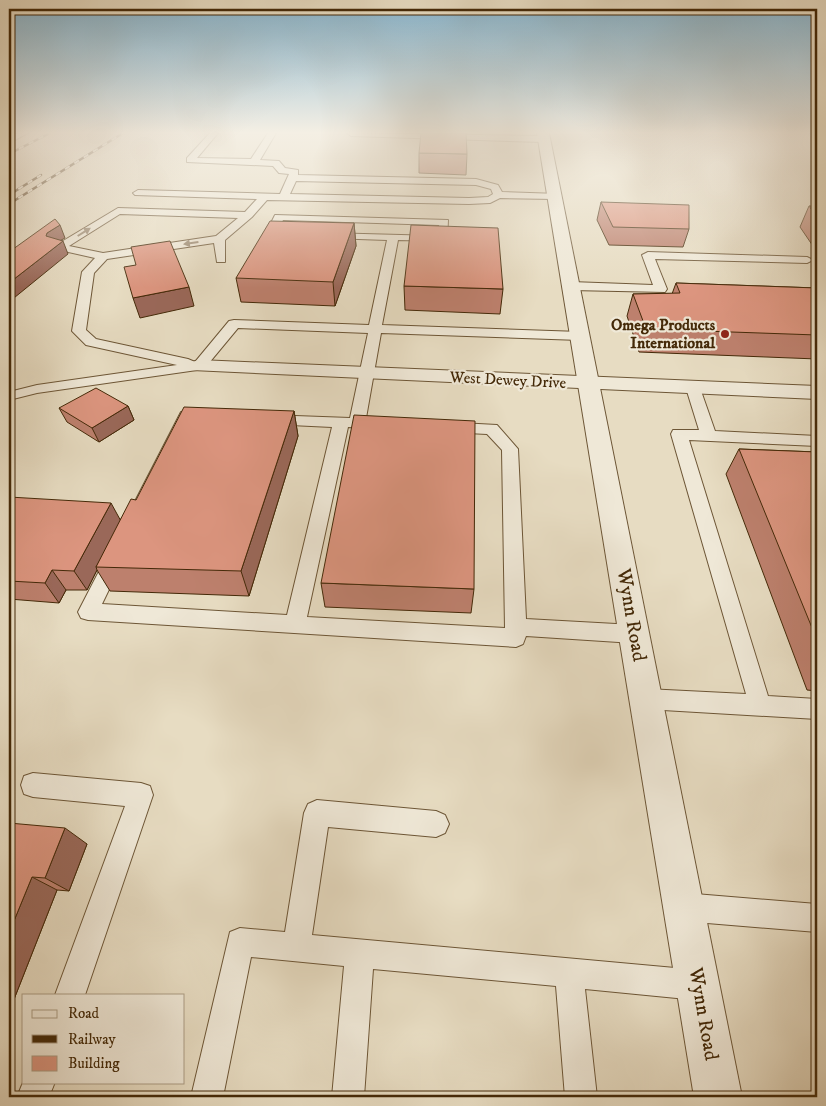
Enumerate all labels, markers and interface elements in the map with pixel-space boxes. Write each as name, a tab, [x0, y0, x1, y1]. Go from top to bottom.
one-way arrow	[77, 227, 90, 237]
one-way arrow	[182, 239, 198, 247]
place label: Omega Products International	[611, 315, 716, 353]
marker: Omega Products International	[719, 328, 731, 340]
street label: West Dewey Drive	[448, 367, 567, 393]
street label: Wynn Road	[610, 566, 651, 663]
street label: Wynn Road	[682, 965, 723, 1062]
legend	[22, 994, 185, 1084]
text: Road	[68, 1004, 100, 1023]
text: Railway	[68, 1030, 116, 1049]
text: Building	[68, 1054, 120, 1073]

